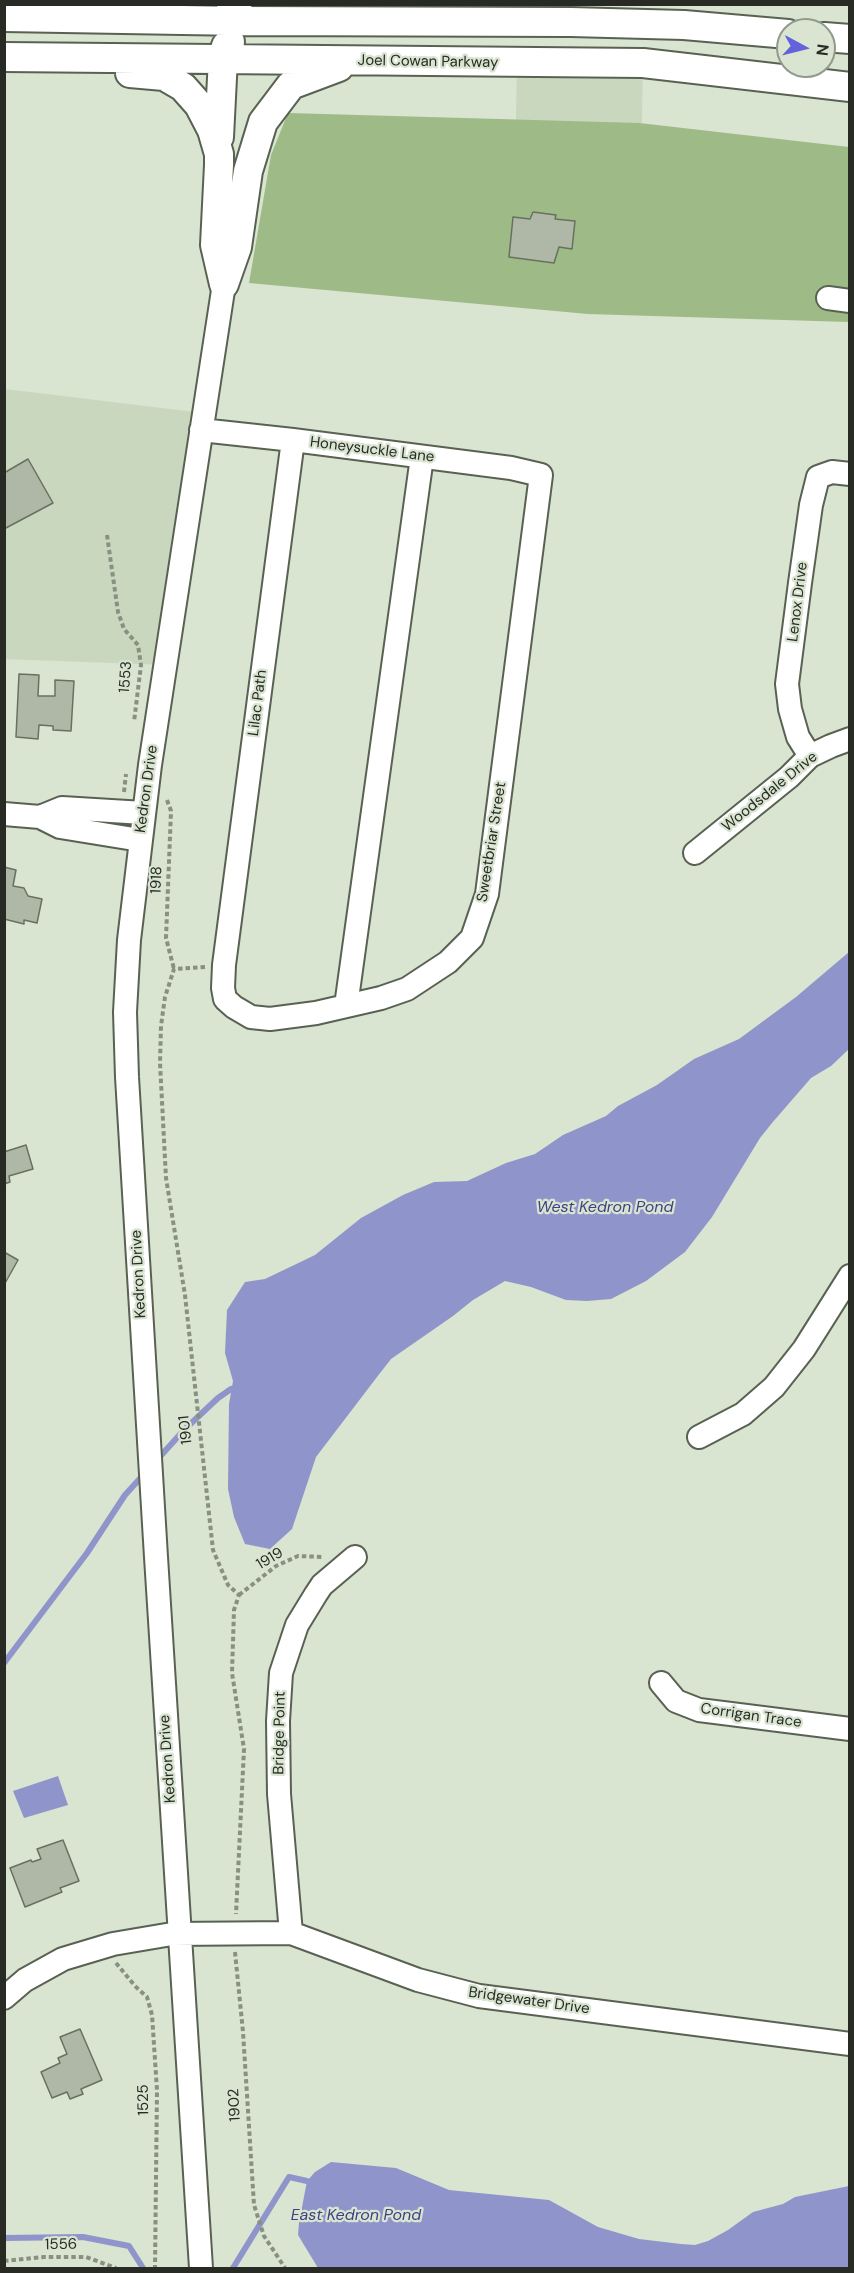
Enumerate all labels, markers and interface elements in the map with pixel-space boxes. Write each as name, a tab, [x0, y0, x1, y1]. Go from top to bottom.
north arrow	[776, 18, 836, 78]
text: N	[811, 43, 834, 57]
street label: Joel Cowan Parkway	[358, 52, 498, 72]
street label: Honeysuckle Lane	[309, 433, 435, 467]
street label: Lenox Drive	[784, 561, 812, 643]
street label: 1553	[116, 660, 136, 694]
street label: Lilac Path	[245, 669, 271, 737]
street label: Kedron Drive	[132, 744, 162, 834]
street label: Woodsdale Drive	[719, 748, 821, 836]
street label: Sweetbriar Street	[474, 781, 510, 903]
street label: 1918	[148, 866, 166, 894]
water label: West Kedron Pond	[537, 1198, 673, 1218]
street label: Kedron Drive	[128, 1229, 150, 1319]
street label: 1901	[176, 1415, 196, 1445]
street label: 1919	[253, 1544, 287, 1574]
street label: Bridge Point	[270, 1691, 290, 1775]
street label: Corrigan Trace	[699, 1700, 803, 1732]
street label: Kedron Drive	[156, 1714, 180, 1804]
street label: Bridgewater Drive	[467, 1984, 591, 2018]
street label: 1525	[135, 2084, 153, 2116]
street label: 1902	[225, 2088, 245, 2122]
water label: East Kedron Pond	[291, 2206, 421, 2226]
street label: 1556	[45, 2236, 77, 2254]

